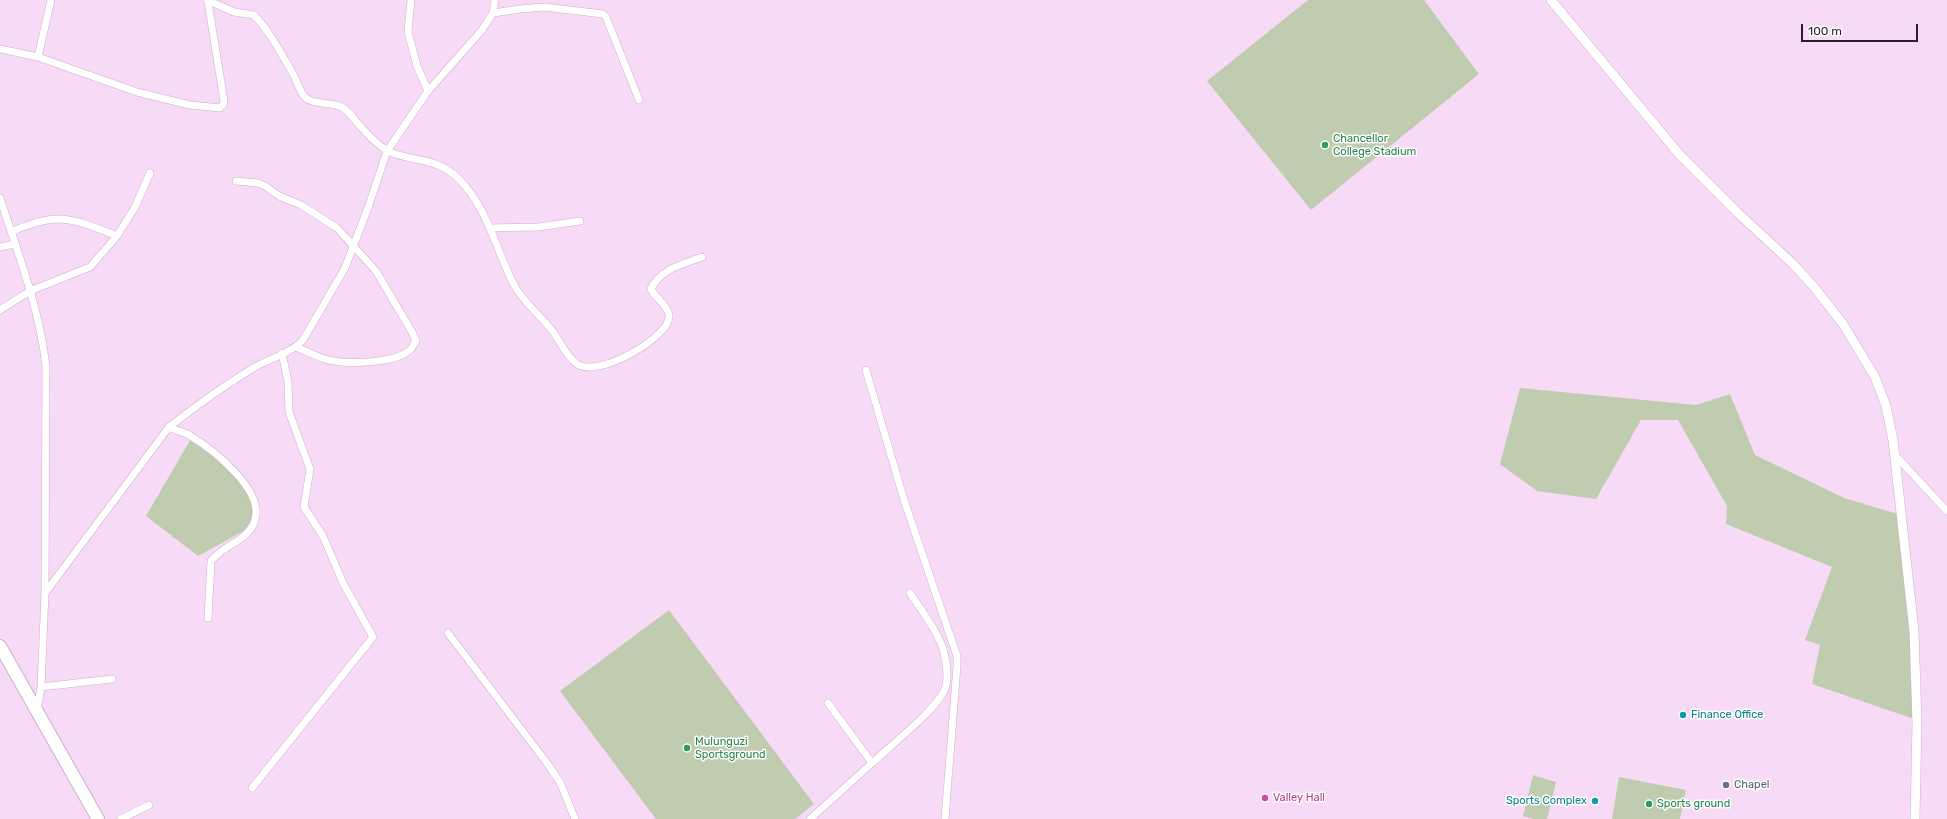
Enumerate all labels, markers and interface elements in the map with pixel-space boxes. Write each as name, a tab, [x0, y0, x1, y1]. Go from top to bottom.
scale bar	[1803, 16, 1920, 42]
text: 100 m	[1808, 24, 1842, 38]
place label: Chancellor College Stadium	[1333, 132, 1416, 158]
marker: Chancellor College Stadium	[1320, 140, 1330, 150]
place label: Finance Office	[1691, 708, 1764, 722]
marker: Finance Office	[1678, 710, 1688, 720]
place label: Mulunguzi Sportsground	[695, 735, 766, 761]
marker: Mulunguzi Sportsground	[682, 743, 692, 753]
place label: Chapel	[1734, 778, 1769, 792]
marker: Chapel	[1721, 780, 1731, 790]
place label: Valley Hall	[1273, 791, 1325, 805]
marker: Valley Hall	[1260, 793, 1270, 803]
place label: Sports Complex	[1506, 794, 1587, 808]
marker: Sports Complex	[1590, 796, 1600, 806]
place label: Sports ground	[1657, 797, 1730, 811]
marker: Sports ground	[1644, 799, 1654, 809]

